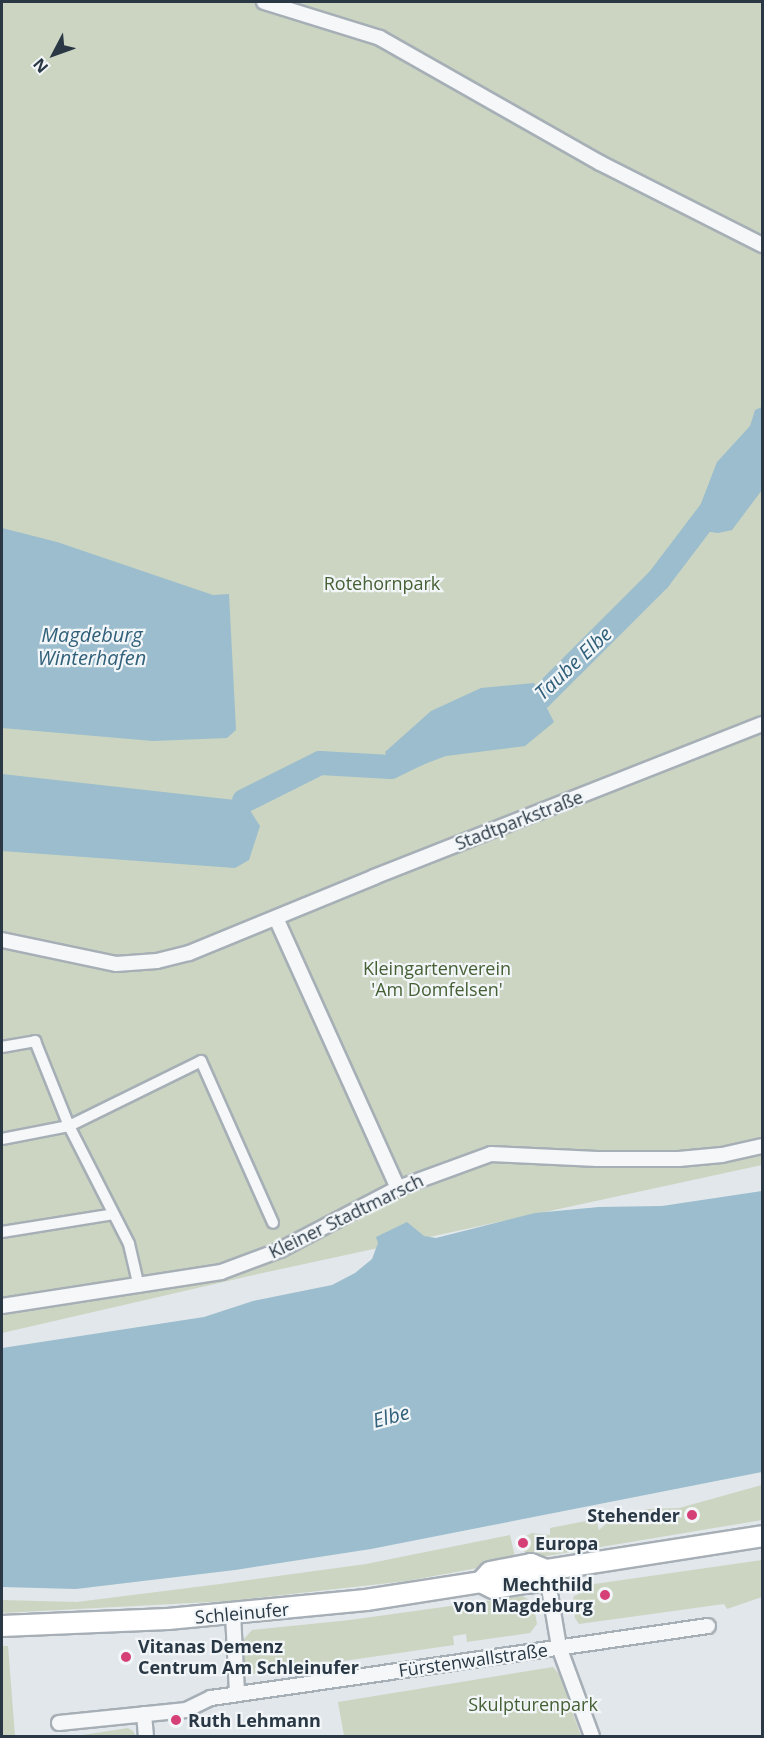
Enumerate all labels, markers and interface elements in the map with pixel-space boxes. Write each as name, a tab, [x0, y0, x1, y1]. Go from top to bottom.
north arrow	[24, 24, 84, 84]
text: N	[28, 54, 53, 78]
park label: Rotehornpark	[324, 572, 440, 594]
water label: Taube Elbe	[530, 621, 616, 705]
water label: Magdeburg Winterhafen	[38, 623, 146, 670]
street label: Stadtparkstraße	[452, 786, 586, 854]
park label: Kleingartenverein 'Am Domfelsen'	[363, 958, 511, 1000]
street label: Kleiner Stadtmarsch	[265, 1169, 427, 1263]
water label: Elbe	[370, 1400, 412, 1432]
place label: Stehender	[587, 1504, 680, 1526]
marker: Stehender	[685, 1508, 699, 1522]
place label: Europa	[535, 1532, 598, 1554]
marker: Europa	[516, 1536, 530, 1550]
place label: Mechthild von Magdeburg	[454, 1574, 593, 1616]
marker: Mechthild von Magdeburg	[598, 1588, 612, 1602]
street label: Schleinufer	[194, 1598, 290, 1628]
place label: Vitanas Demenz Centrum Am Schleinufer	[138, 1636, 359, 1678]
street label: Fürstenwallstraße	[397, 1639, 549, 1681]
marker: Vitanas Demenz Centrum Am Schleinufer	[119, 1650, 133, 1664]
park label: Skulpturenpark	[468, 1693, 598, 1715]
place label: Ruth Lehmann	[188, 1709, 321, 1731]
marker: Ruth Lehmann	[169, 1713, 183, 1727]

